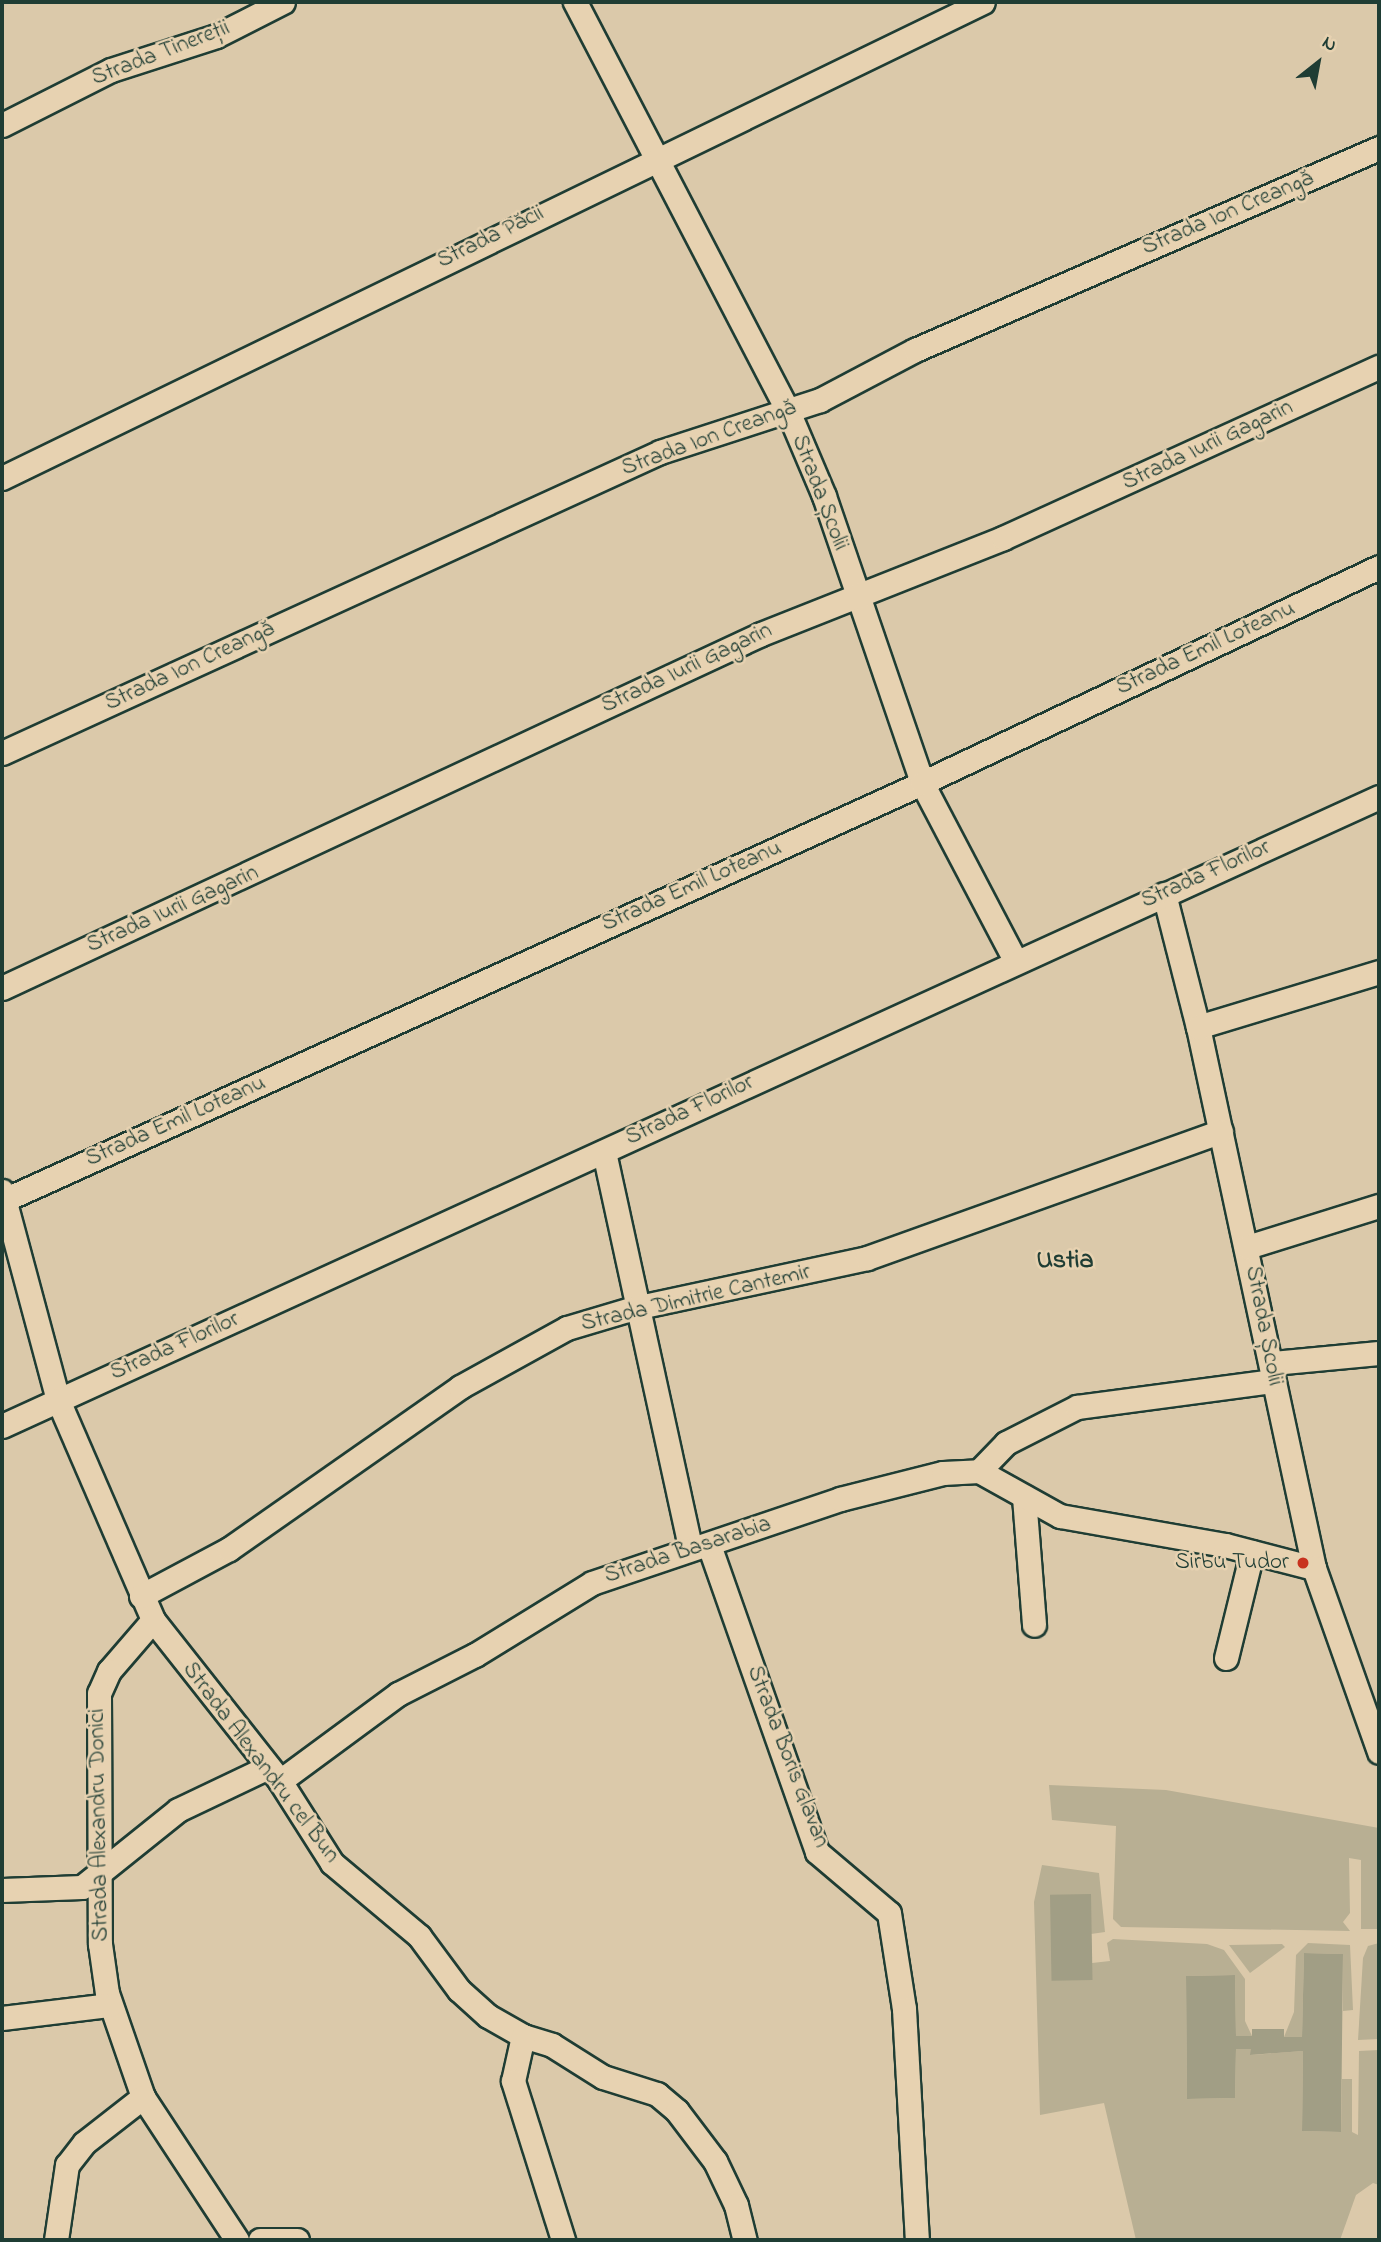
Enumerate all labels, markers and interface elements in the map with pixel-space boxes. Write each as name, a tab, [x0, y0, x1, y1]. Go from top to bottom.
street label: Strada Tinereții	[88, 15, 234, 93]
north arrow	[1283, 28, 1353, 98]
text: N	[1317, 30, 1342, 59]
street label: Strada Ion Creangă	[1138, 165, 1318, 263]
street label: Strada Păcii	[433, 200, 549, 276]
street label: Strada Iurii Gagarin	[1118, 394, 1298, 498]
street label: Strada Ion Creangă	[618, 395, 800, 483]
street label: Strada Școlii	[784, 431, 854, 555]
street label: Strada Emil Loteanu	[1112, 595, 1300, 703]
street label: Strada Ion Creangă	[101, 616, 279, 718]
street label: Strada Iurii Gagarin	[597, 617, 777, 721]
street label: Strada Florilor	[1137, 834, 1275, 916]
street label: Strada Emil Loteanu	[598, 835, 786, 939]
street label: Strada Iurii Gagarin	[83, 860, 263, 960]
street label: Strada Florilor	[622, 1069, 758, 1153]
street label: Strada Emil Loteanu	[82, 1070, 270, 1174]
district label: Ustia	[1036, 1246, 1094, 1278]
street label: Strada Dimitrie Cantemir	[579, 1259, 813, 1339]
street label: Strada Școlii	[1238, 1264, 1288, 1388]
street label: Strada Florilor	[106, 1306, 244, 1388]
street label: Strada Basarabia	[601, 1511, 775, 1591]
place label: Sirbu Tudor	[1175, 1549, 1289, 1577]
marker: Sirbu Tudor	[1295, 1555, 1311, 1571]
street label: Strada Alexandru cel Bun	[175, 1657, 345, 1869]
street label: Strada Boris Glavan	[740, 1662, 834, 1852]
street label: Strada Alexandru Donici	[84, 1708, 116, 1942]

